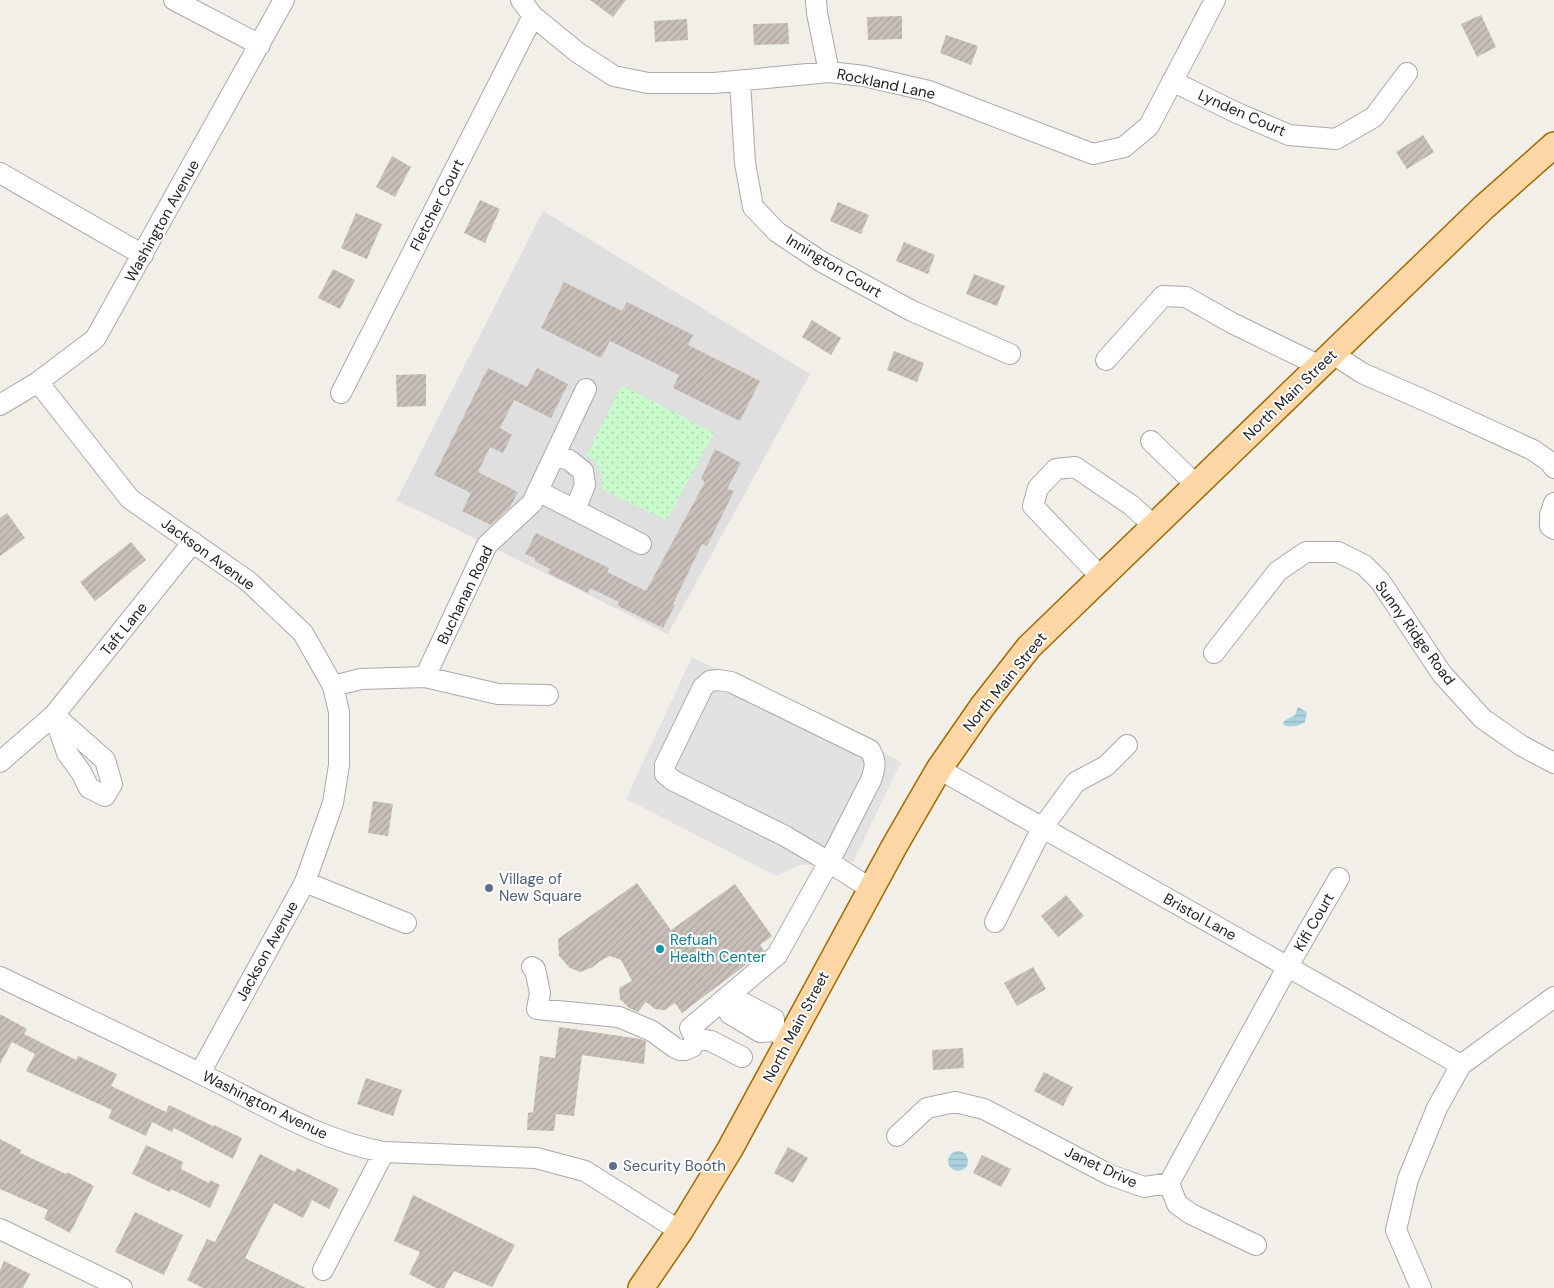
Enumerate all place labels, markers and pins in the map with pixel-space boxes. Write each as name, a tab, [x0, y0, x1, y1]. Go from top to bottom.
place label: Village of New Square	[499, 869, 582, 906]
marker: Village of New Square	[483, 882, 495, 894]
place label: Refuah Health Center	[670, 930, 767, 967]
marker: Refuah Health Center	[654, 943, 666, 955]
place label: Security Booth	[623, 1156, 726, 1176]
marker: Security Booth	[607, 1160, 619, 1172]

